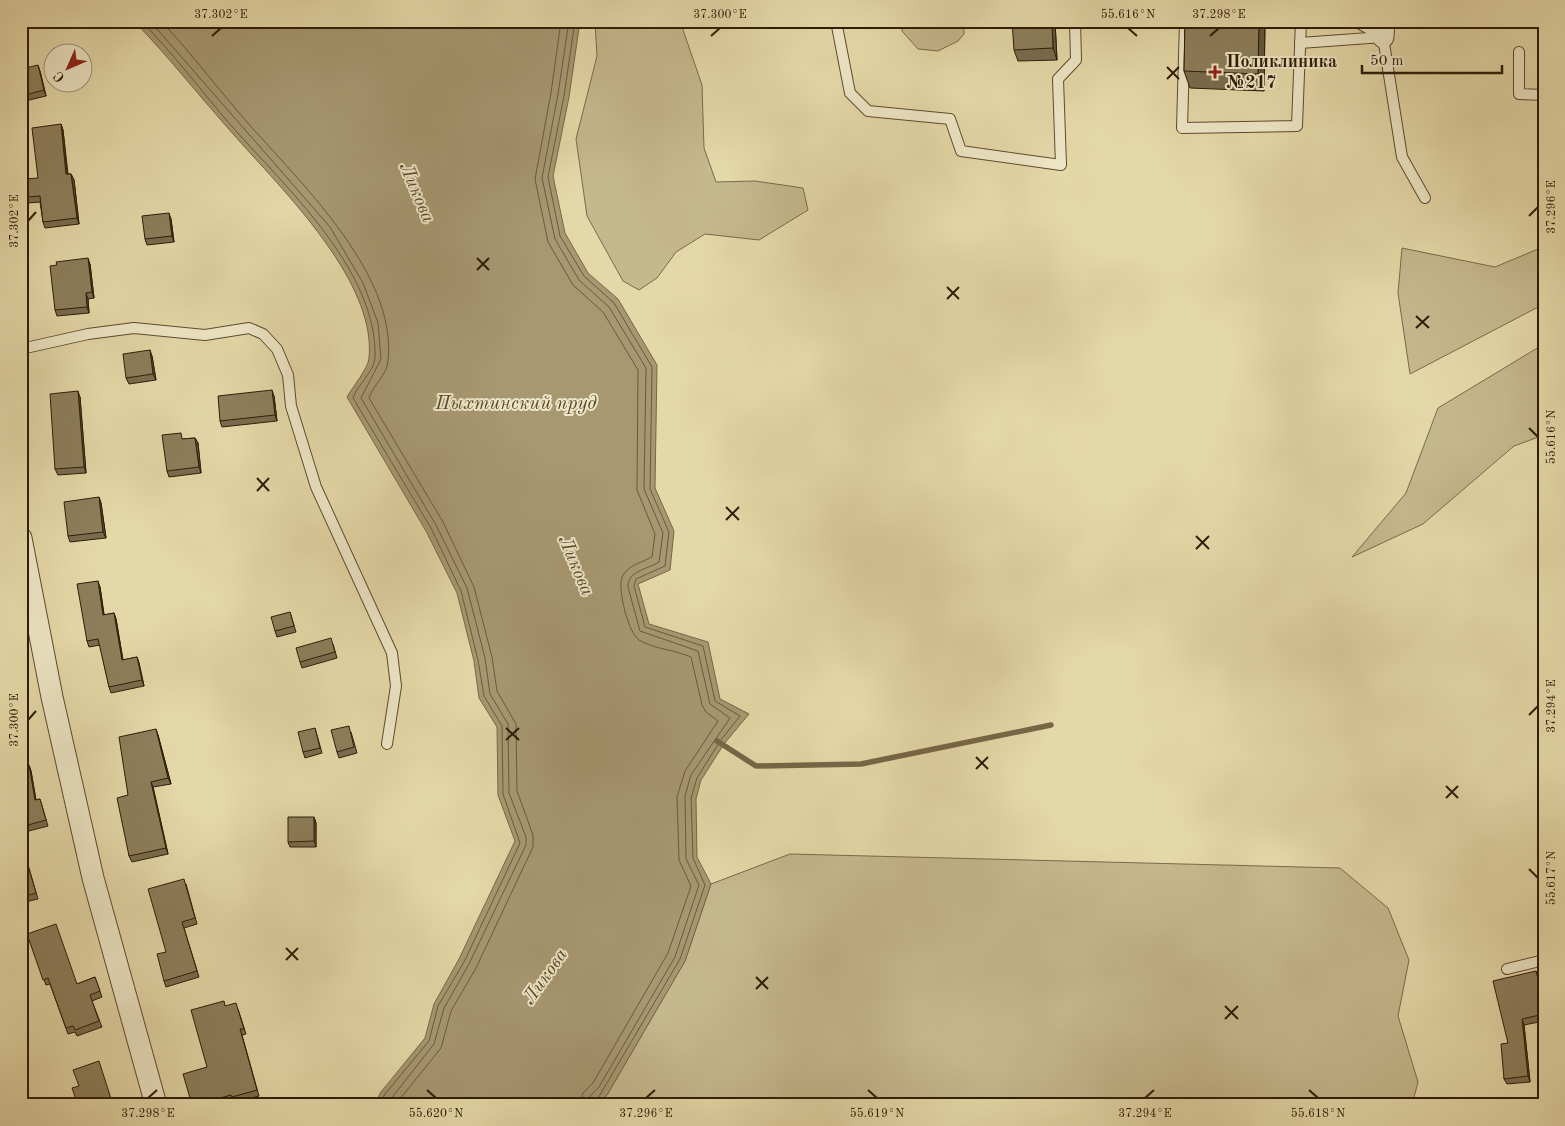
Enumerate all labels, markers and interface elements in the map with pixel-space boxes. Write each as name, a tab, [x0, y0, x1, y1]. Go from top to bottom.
text: 55.616°N	[1101, 8, 1155, 21]
text: 37.302°E	[194, 9, 248, 21]
text: 37.300°E	[693, 9, 747, 21]
text: 37.298°E	[1192, 9, 1246, 21]
north arrow	[42, 42, 92, 92]
scale bar	[1362, 42, 1502, 74]
place label: Поликлиника №217	[1226, 53, 1337, 92]
text: 50 m	[1370, 54, 1404, 69]
marker: Поликлиника №217	[1208, 65, 1222, 79]
text: С	[51, 68, 68, 85]
water label: Ликова	[395, 160, 437, 226]
text: 37.296°E	[1546, 180, 1558, 234]
text: 37.302°E	[9, 194, 21, 248]
water label: Пыхтинский пруд	[434, 395, 597, 414]
text: 55.616°N	[1545, 410, 1558, 464]
water label: Ликова	[554, 533, 596, 599]
text: 37.294°E	[1546, 679, 1558, 733]
text: 37.300°E	[9, 693, 21, 747]
text: 55.617°N	[1545, 851, 1558, 905]
water label: Ликова	[520, 946, 572, 1008]
text: 55.620°N	[409, 1107, 463, 1120]
text: 55.619°N	[850, 1107, 904, 1120]
text: 55.618°N	[1291, 1107, 1345, 1120]
text: 37.298°E	[121, 1108, 175, 1120]
text: 37.296°E	[619, 1108, 673, 1120]
text: 37.294°E	[1118, 1108, 1172, 1120]

